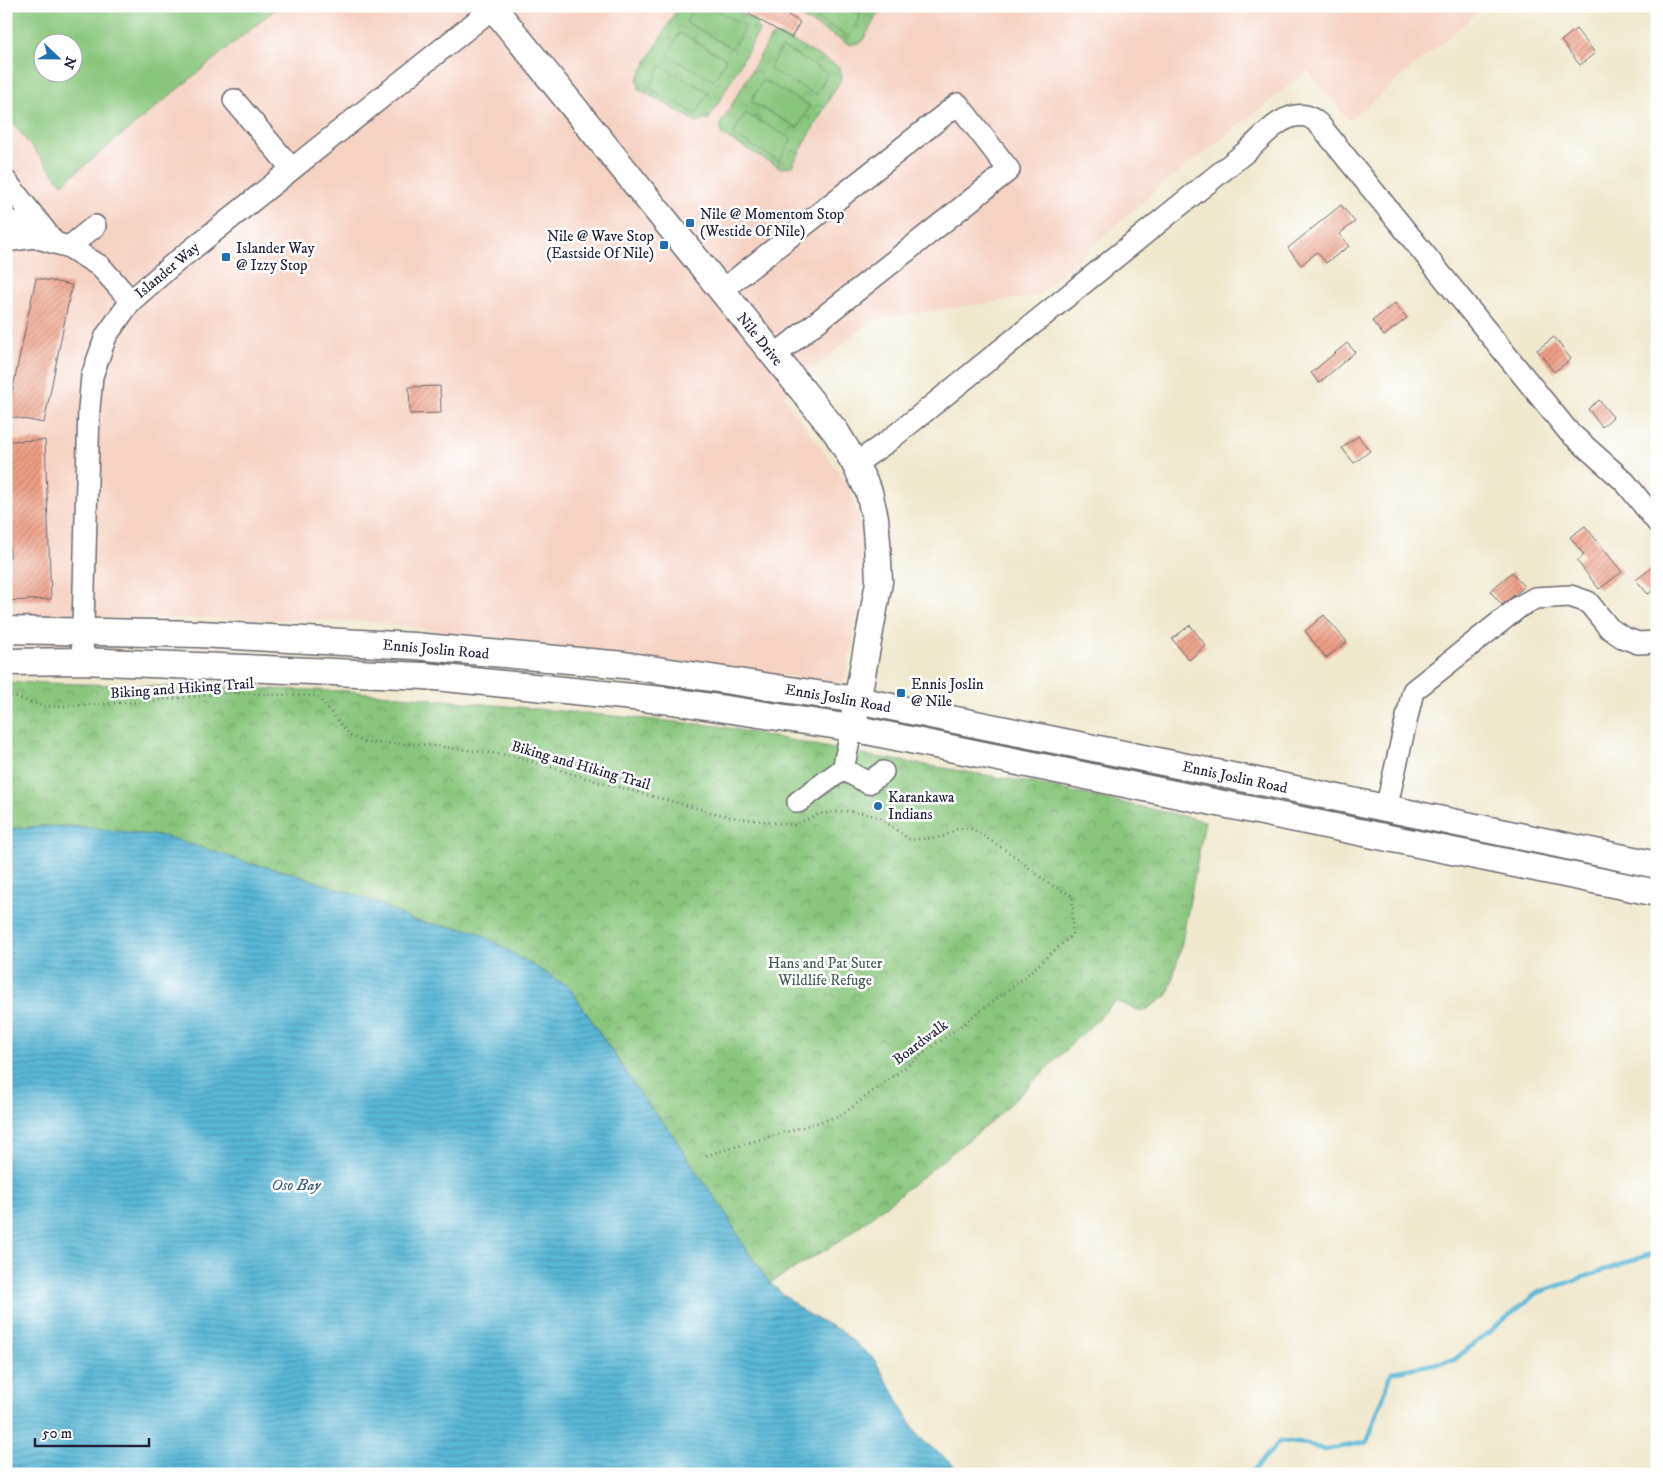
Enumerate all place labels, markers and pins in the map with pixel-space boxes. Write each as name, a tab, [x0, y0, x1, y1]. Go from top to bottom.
place label: Nile @ Momentom Stop (Westide Of Nile)	[700, 205, 845, 241]
marker: Nile @ Momentom Stop (Westide Of Nile)	[684, 217, 696, 229]
place label: Nile @ Wave Stop (Eastside Of Nile)	[546, 227, 654, 263]
place label: Islander Way @ Izzy Stop	[236, 239, 315, 275]
marker: Nile @ Wave Stop (Eastside Of Nile)	[658, 239, 670, 251]
marker: Islander Way @ Izzy Stop	[220, 251, 232, 263]
place label: Ennis Joslin @ Nile	[911, 675, 984, 711]
marker: Ennis Joslin @ Nile	[895, 687, 907, 699]
place label: Karankawa Indians	[888, 788, 955, 824]
marker: Karankawa Indians	[872, 800, 884, 812]

